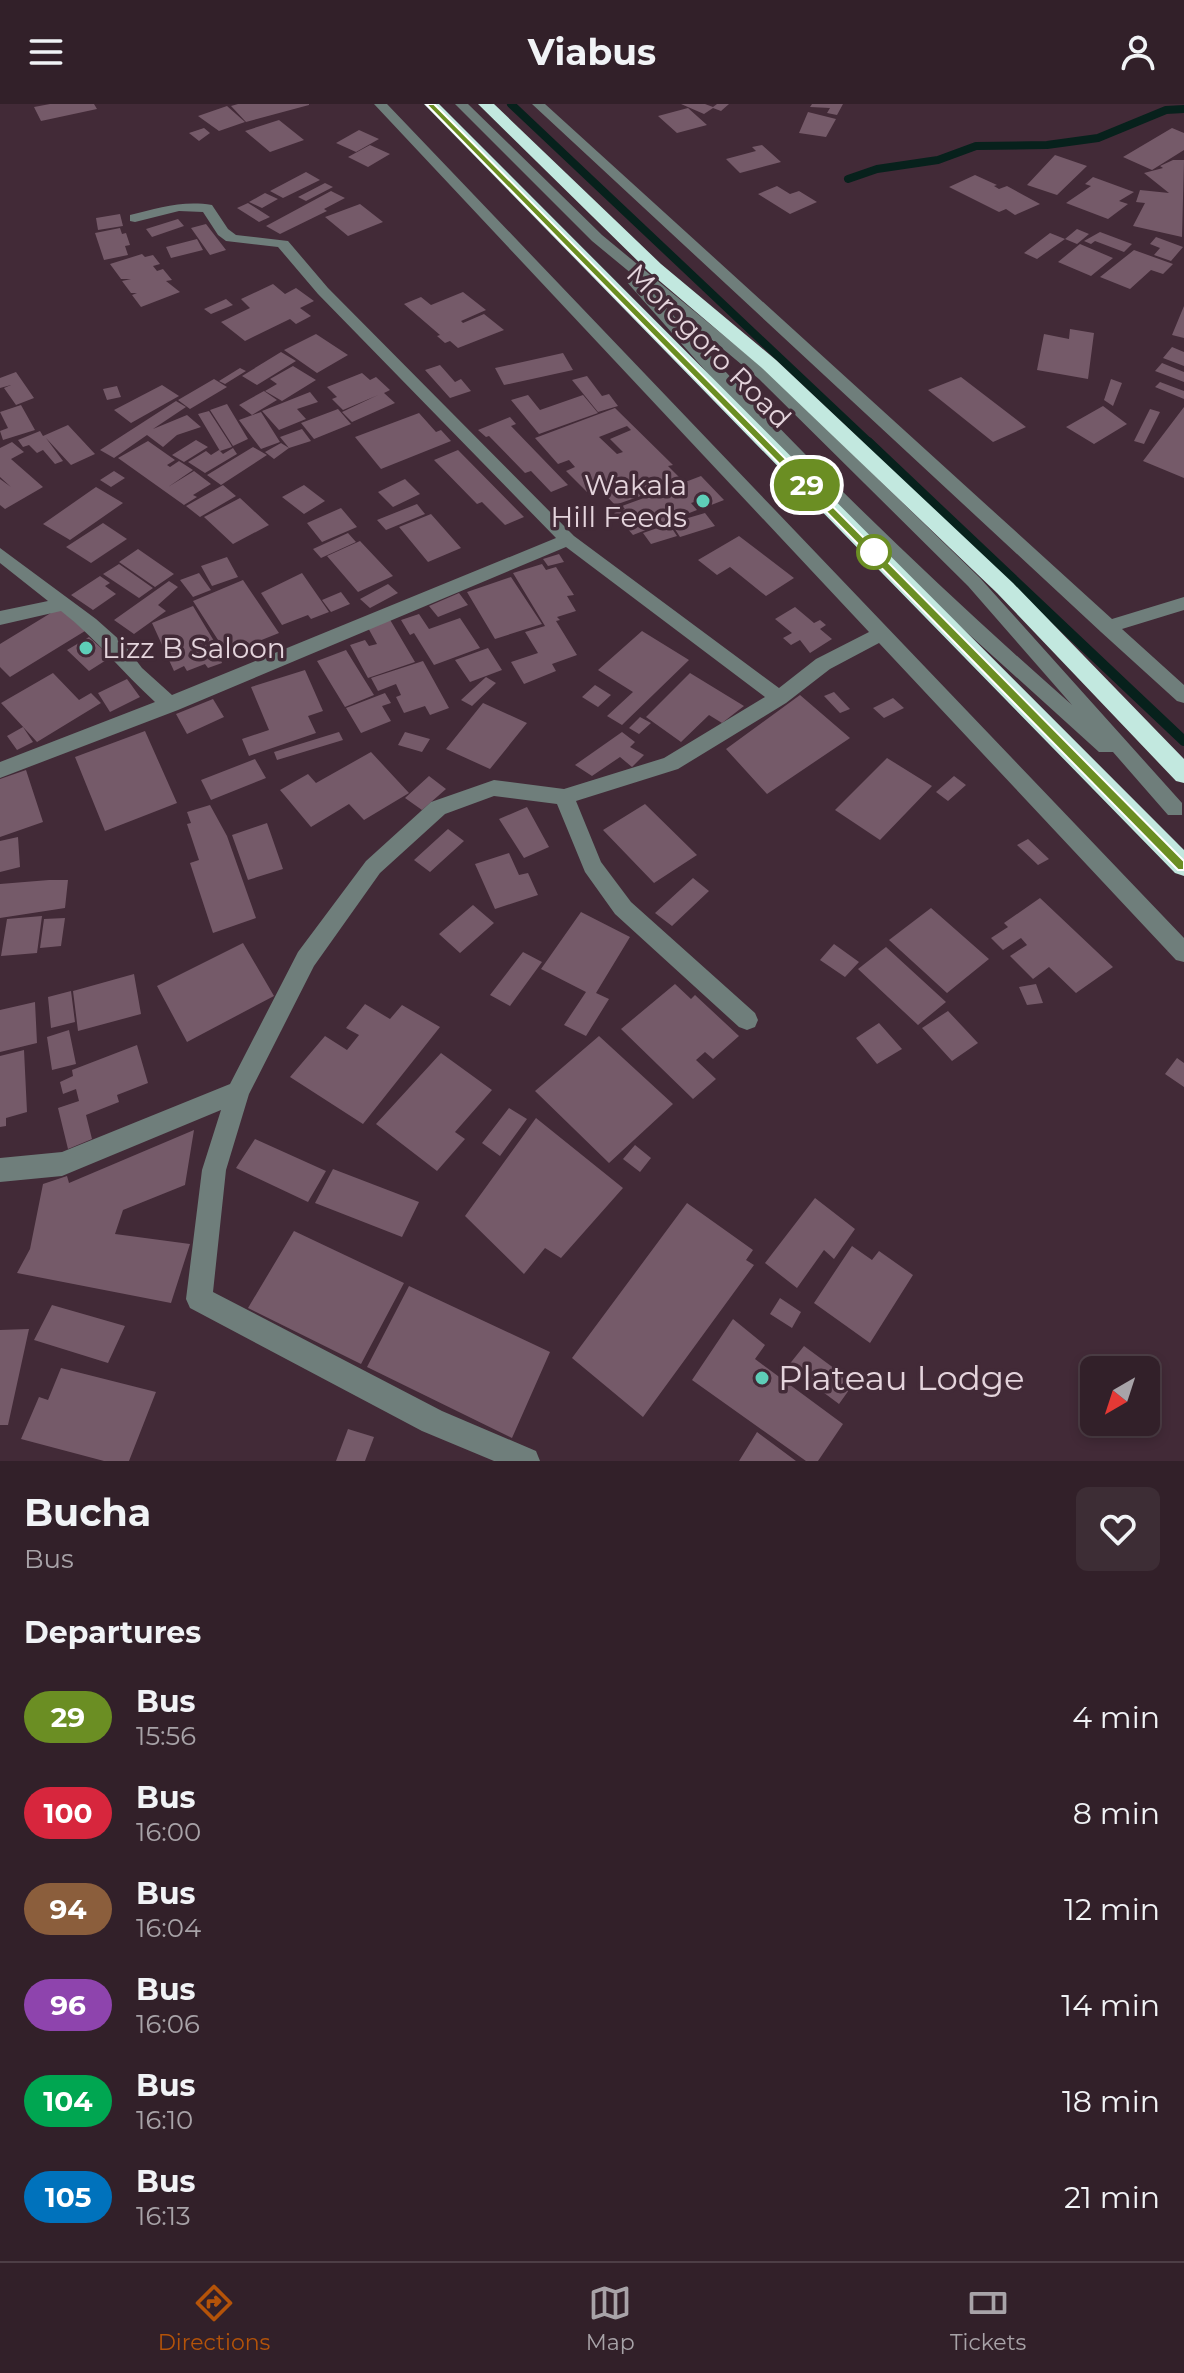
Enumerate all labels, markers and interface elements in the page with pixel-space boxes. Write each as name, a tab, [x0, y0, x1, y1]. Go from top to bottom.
icon: menu	[24, 30, 68, 74]
text: Viabus	[528, 30, 656, 74]
icon: person	[1116, 30, 1160, 74]
street label: Morogoro Road	[620, 257, 798, 435]
line badge: 29	[771, 459, 843, 511]
place label: Wakala Hill Feeds	[551, 468, 687, 534]
text: 29	[790, 468, 824, 502]
marker: Wakala Hill Feeds	[694, 492, 712, 510]
unlabelled marker	[857, 535, 891, 569]
place label: Lizz B Saloon	[102, 631, 286, 665]
marker: Lizz B Saloon	[77, 639, 95, 657]
north arrow	[1080, 1356, 1160, 1436]
map controls	[1080, 1356, 1160, 1436]
place label: Plateau Lodge	[778, 1357, 1025, 1399]
marker: Plateau Lodge	[753, 1369, 771, 1387]
button: heart	[1076, 1487, 1160, 1571]
text: Bucha	[24, 1489, 151, 1536]
text: Bus	[24, 1543, 74, 1575]
text: Departures	[24, 1614, 201, 1651]
text: Bus	[136, 1683, 196, 1720]
text: 4 min	[1072, 1699, 1160, 1736]
text: 29	[51, 1700, 85, 1734]
text: 15:56	[136, 1720, 196, 1752]
text: Bus	[136, 1779, 196, 1816]
text: 8 min	[1073, 1795, 1160, 1832]
text: 100	[43, 1796, 93, 1830]
text: 16:00	[136, 1816, 201, 1848]
text: Bus	[136, 1875, 196, 1912]
text: 12 min	[1064, 1891, 1160, 1928]
text: 94	[49, 1892, 87, 1926]
text: 16:04	[136, 1912, 201, 1944]
text: Bus	[136, 1971, 196, 2008]
text: 14 min	[1061, 1987, 1160, 2024]
text: 96	[50, 1988, 86, 2022]
text: 16:06	[136, 2008, 200, 2040]
text: Bus	[136, 2067, 196, 2104]
text: 18 min	[1062, 2083, 1160, 2120]
text: 104	[43, 2084, 93, 2118]
text: 16:10	[136, 2104, 193, 2136]
text: Bus	[136, 2163, 196, 2200]
text: 21 min	[1064, 2179, 1160, 2216]
text: 105	[45, 2180, 91, 2214]
text: 16:13	[136, 2200, 191, 2232]
tab: Directions	[158, 2281, 270, 2356]
tab: Map	[586, 2281, 635, 2356]
tab: Tickets	[950, 2281, 1026, 2356]

